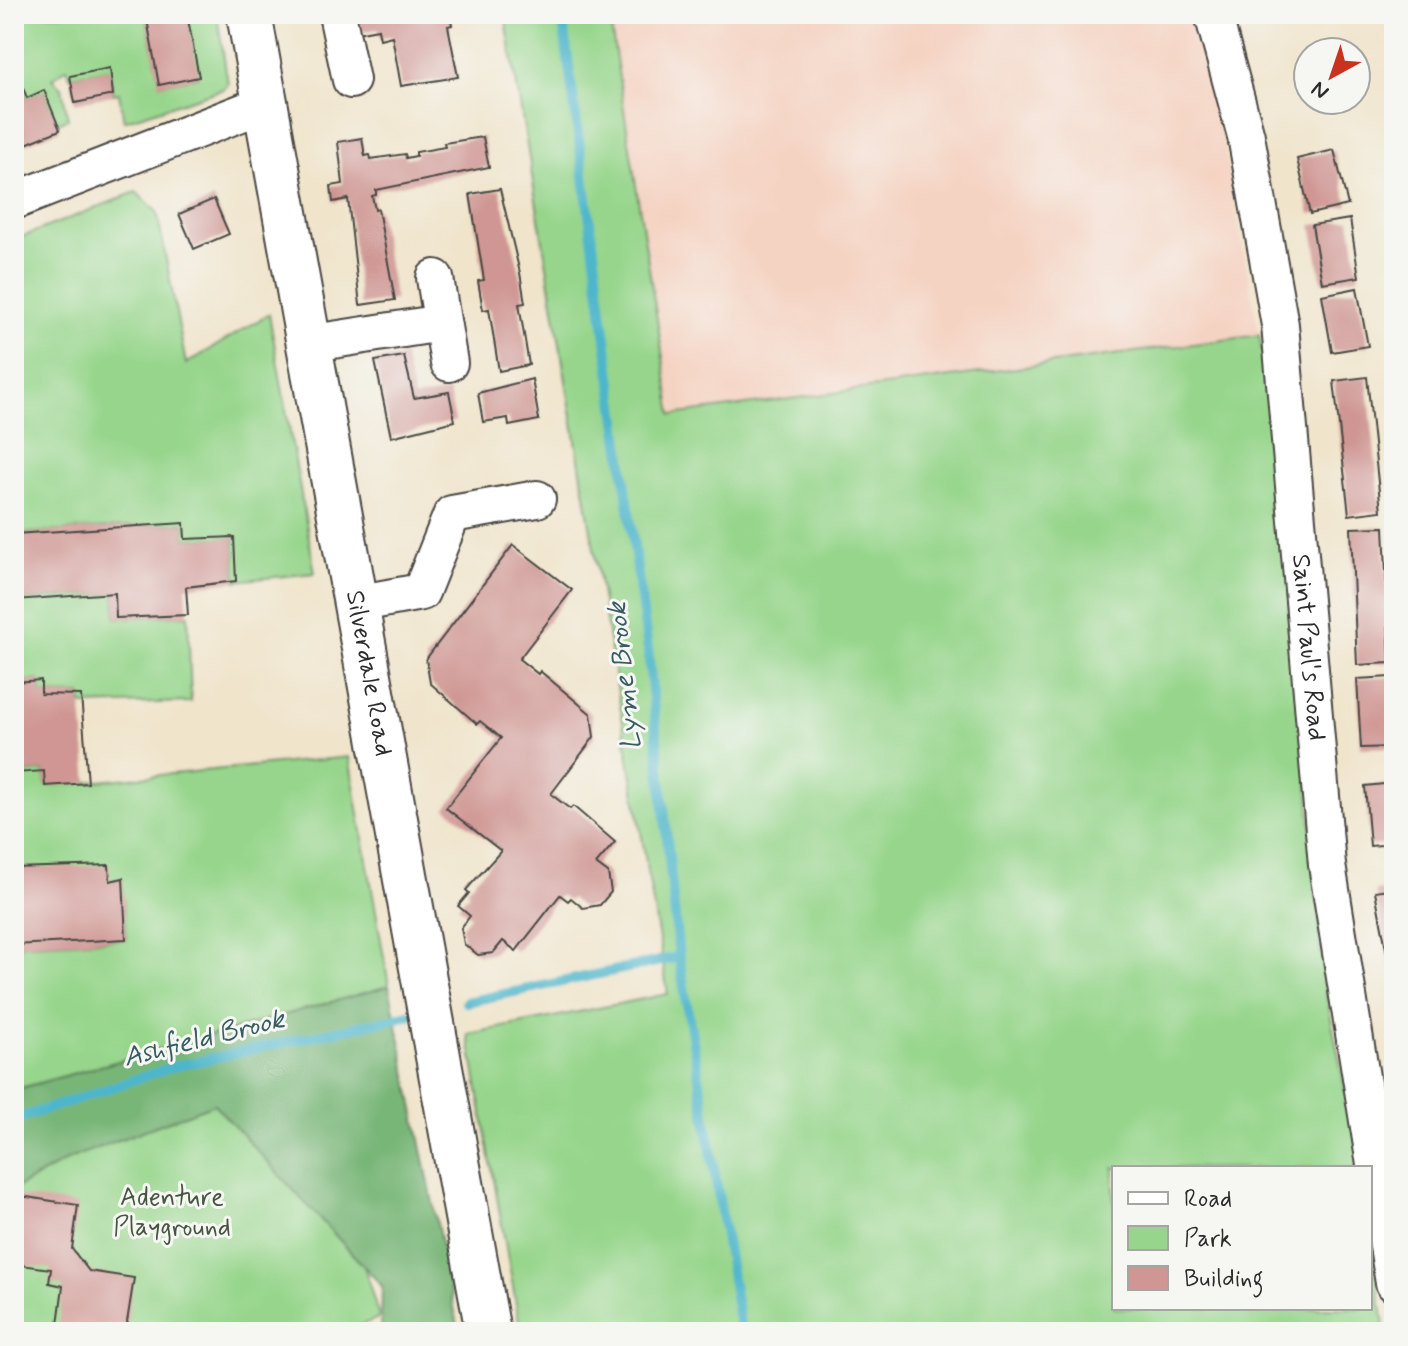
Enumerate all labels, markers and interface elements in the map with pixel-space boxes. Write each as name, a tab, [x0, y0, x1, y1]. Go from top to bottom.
north arrow	[1292, 36, 1372, 116]
text: N	[1306, 74, 1335, 105]
street label: Saint Paul's Road	[1283, 553, 1333, 742]
street label: Silverdale Road	[337, 588, 400, 759]
water label: Lyme Brook	[599, 598, 651, 752]
water label: Ashfield Brook	[120, 1001, 290, 1077]
legend	[1112, 1166, 1372, 1310]
park label: Adenture Playground	[113, 1181, 231, 1245]
text: Road	[1184, 1184, 1232, 1215]
text: Park	[1184, 1224, 1232, 1255]
text: Building	[1184, 1264, 1264, 1298]

